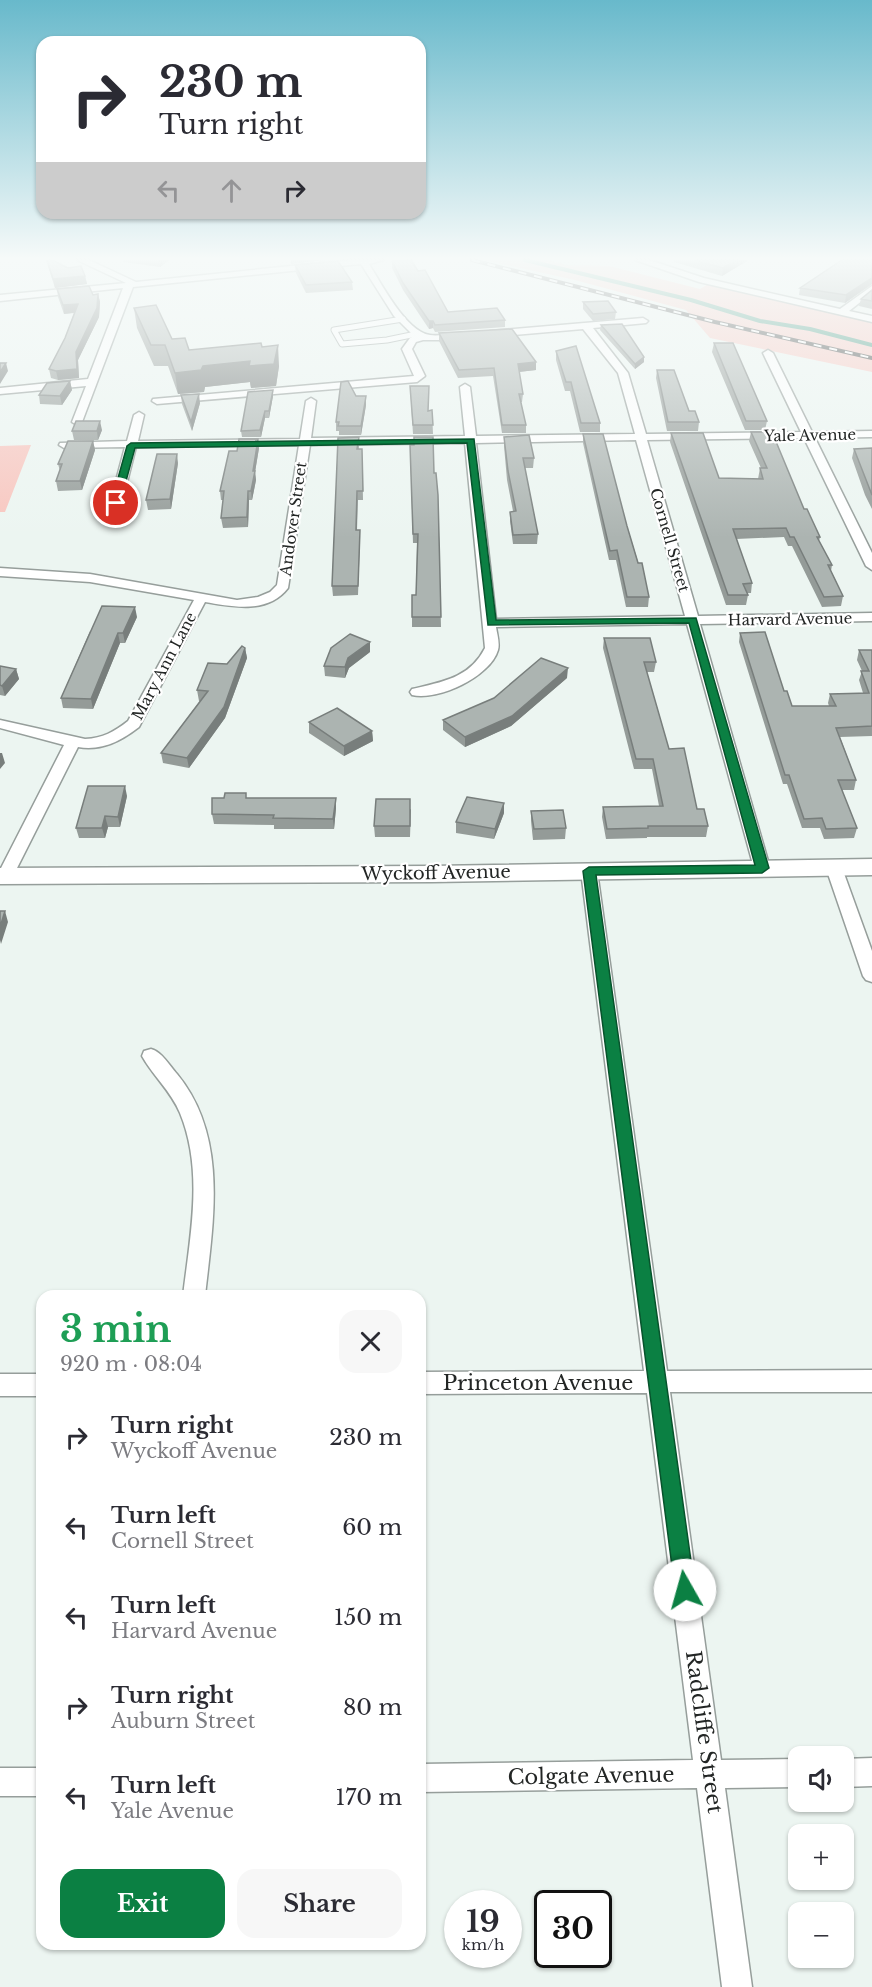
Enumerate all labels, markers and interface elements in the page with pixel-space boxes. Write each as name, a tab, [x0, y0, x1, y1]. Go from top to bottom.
text: 230 m	[159, 56, 302, 108]
icon: right	[60, 60, 138, 138]
text: Turn right	[159, 108, 303, 141]
icon: left	[152, 174, 185, 207]
icon: ahead	[215, 174, 248, 207]
icon: right	[278, 174, 311, 207]
street label: Yale Avenue	[763, 425, 856, 445]
street label: Andover Street	[275, 460, 310, 578]
pin	[90, 477, 141, 528]
icon: arrive	[99, 486, 132, 519]
street label: Cornell Street	[646, 486, 694, 594]
street label: Harvard Avenue	[728, 608, 852, 630]
street label: Mary Ann Lane	[128, 609, 200, 723]
street label: Wyckoff Avenue	[360, 861, 511, 885]
text: 3 min	[60, 1307, 172, 1352]
button: close	[339, 1310, 402, 1373]
text: 920 m · 08:04	[60, 1352, 202, 1376]
street label: Princeton Avenue	[443, 1370, 633, 1396]
text: Turn right	[111, 1412, 233, 1439]
icon: right	[60, 1421, 93, 1454]
text: 230 m	[329, 1424, 402, 1451]
text: Wyckoff Avenue	[111, 1439, 277, 1463]
text: Turn left	[111, 1502, 216, 1529]
icon: left	[60, 1511, 93, 1544]
text: 60 m	[342, 1514, 402, 1541]
text: Cornell Street	[111, 1529, 254, 1553]
position arrow	[653, 1558, 717, 1622]
text: Turn left	[111, 1592, 216, 1619]
icon: left	[60, 1601, 93, 1634]
text: 150 m	[334, 1604, 402, 1631]
text: Harvard Avenue	[111, 1619, 277, 1643]
street label: Radcliffe Street	[680, 1649, 728, 1815]
text: Turn right	[111, 1682, 233, 1709]
icon: right	[60, 1691, 93, 1724]
text: 80 m	[343, 1694, 402, 1721]
text: Auburn Street	[111, 1709, 255, 1733]
map controls	[788, 1746, 854, 1968]
button: sound	[788, 1746, 854, 1812]
street label: Colgate Avenue	[507, 1762, 675, 1790]
text: Turn left	[111, 1772, 216, 1799]
icon: left	[60, 1781, 93, 1814]
text: 170 m	[336, 1784, 402, 1811]
text: Yale Avenue	[111, 1799, 234, 1823]
button: +	[788, 1824, 854, 1890]
button: Exit	[60, 1869, 225, 1938]
button: Share	[237, 1869, 402, 1938]
speed limit sign: 30	[534, 1890, 612, 1968]
button: −	[788, 1902, 854, 1968]
text: 19	[466, 1903, 500, 1940]
text: km/h	[462, 1935, 504, 1954]

